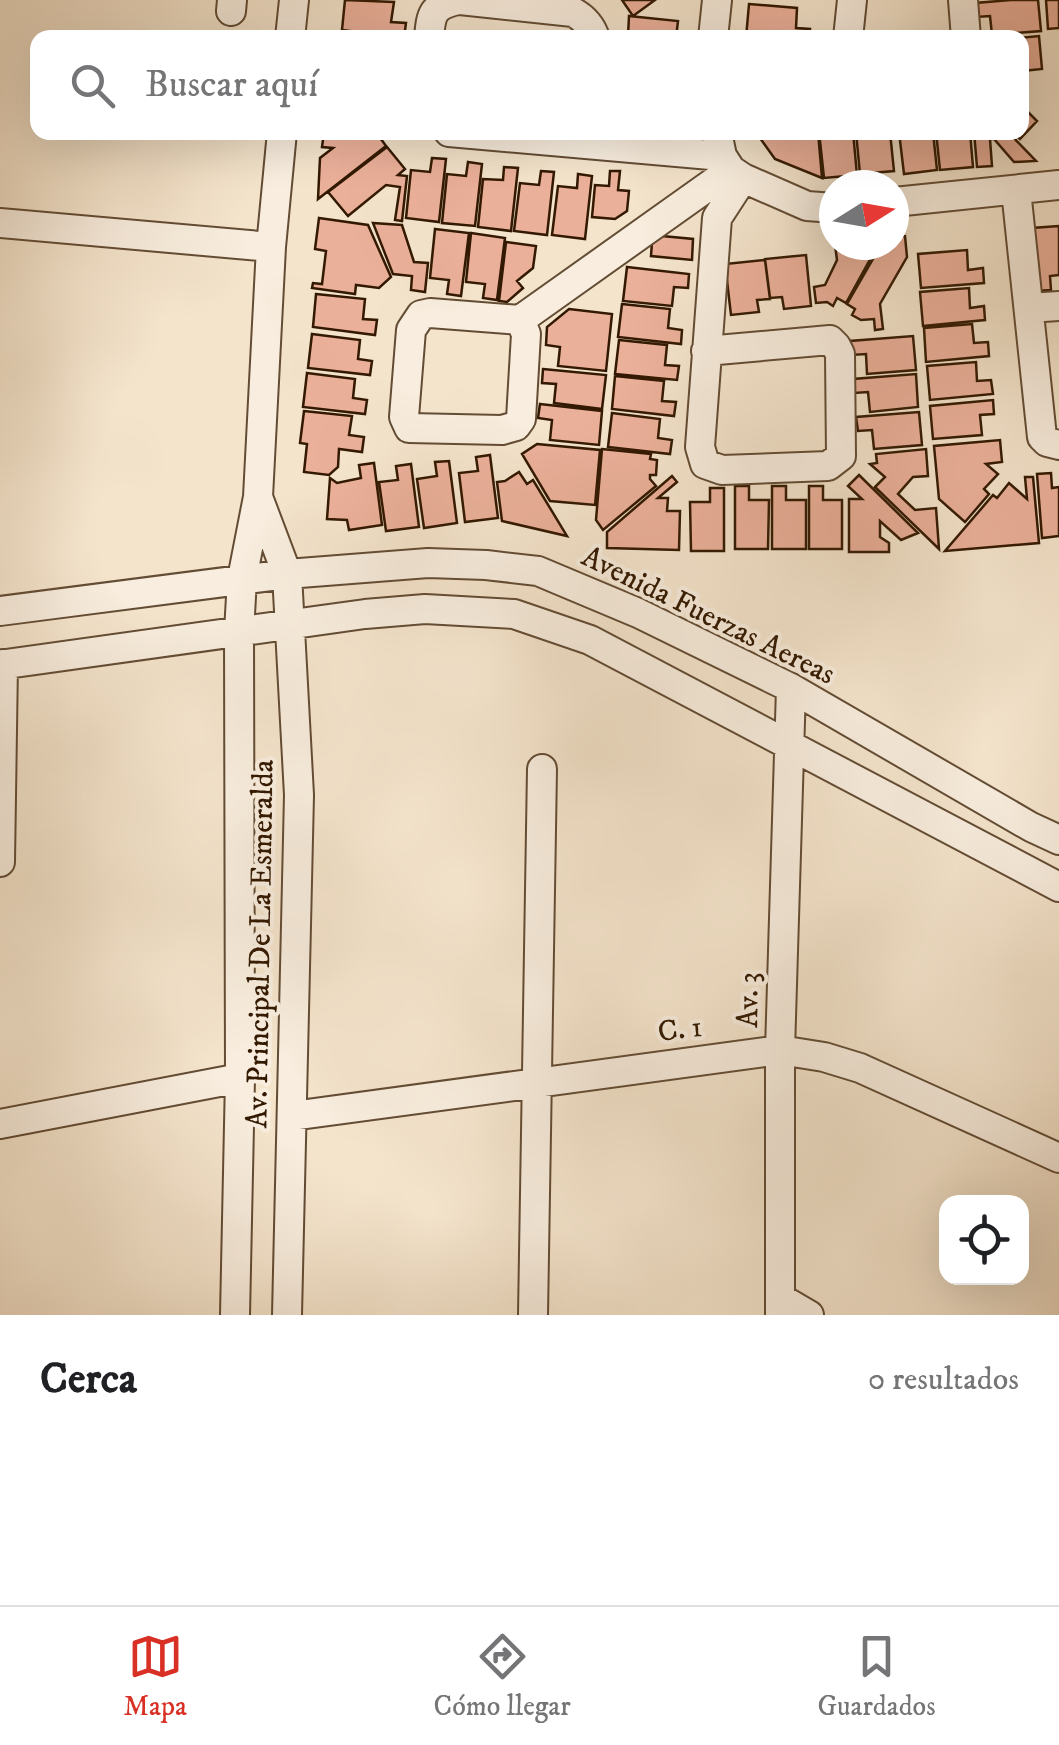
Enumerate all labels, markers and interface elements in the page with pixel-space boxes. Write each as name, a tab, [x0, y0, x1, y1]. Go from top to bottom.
search box	[30, 30, 1029, 140]
icon: search	[65, 58, 120, 113]
text: Buscar aquí	[145, 61, 318, 109]
north arrow	[819, 170, 909, 260]
street label: Avenida Fuerzas Aereas	[575, 539, 841, 693]
street label: Av. Principal De La Esmeralda	[239, 759, 283, 1129]
street label: Av. 3	[730, 972, 768, 1028]
street label: C. 1	[656, 1009, 704, 1051]
map controls	[939, 1195, 1029, 1285]
button: locate	[939, 1195, 1029, 1285]
text: Cerca	[40, 1354, 137, 1406]
text: 0 resultados	[868, 1360, 1019, 1400]
tab: Mapa	[123, 1629, 187, 1724]
tab: Cómo llegar	[434, 1629, 571, 1724]
tab: Guardados	[817, 1629, 936, 1724]

